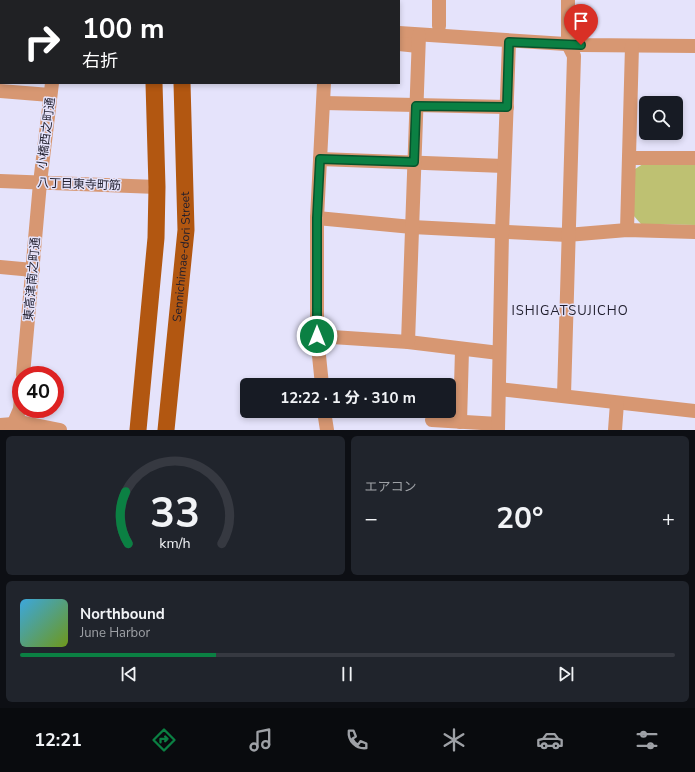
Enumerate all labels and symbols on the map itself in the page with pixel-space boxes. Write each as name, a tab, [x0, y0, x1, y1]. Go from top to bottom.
pin	[564, 4, 598, 45]
street label: 小橋西之町通	[34, 96, 58, 170]
street label: 八丁目東寺町筋	[37, 175, 121, 193]
street label: Sennichimae-dori Street	[169, 191, 194, 323]
street label: 東高津南之町通	[20, 236, 44, 322]
district label: ISHIGATSUJICHO	[511, 302, 629, 320]
position arrow	[296, 315, 338, 357]
speed limit sign: 40	[12, 366, 64, 418]

